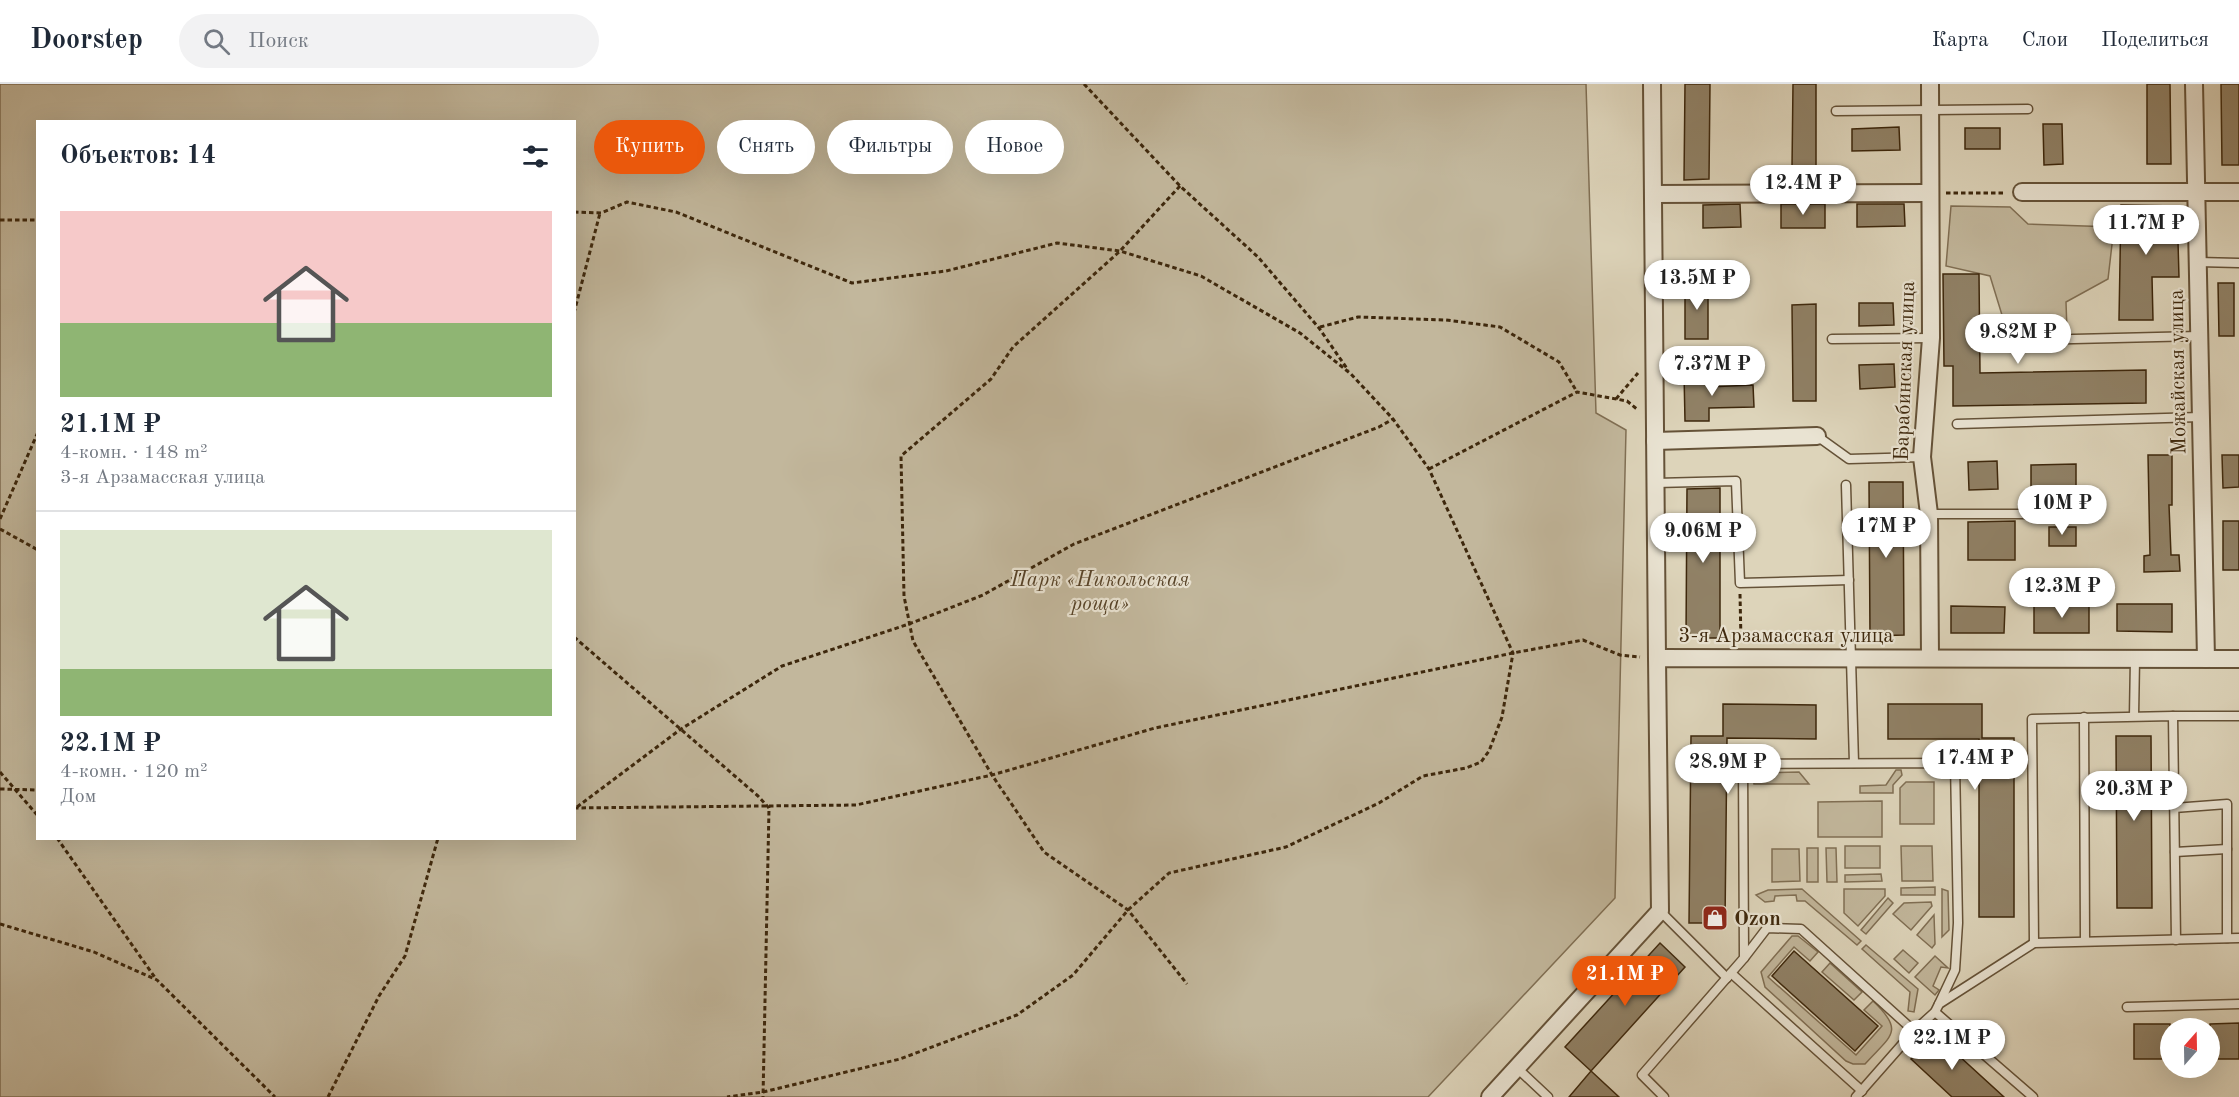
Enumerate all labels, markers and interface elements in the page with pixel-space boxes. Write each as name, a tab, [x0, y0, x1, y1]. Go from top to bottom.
search box	[179, 14, 599, 68]
icon: search	[200, 25, 233, 58]
text: Doorstep	[30, 27, 143, 55]
text: Поиск	[248, 30, 309, 52]
text: Карта	[1932, 30, 1989, 51]
text: Слои	[2022, 30, 2068, 51]
text: Поделиться	[2101, 30, 2209, 51]
chip: Купить	[594, 120, 705, 174]
chip: Снять	[717, 120, 815, 174]
chip: Фильтры	[827, 120, 953, 174]
chip: Новое	[965, 120, 1064, 174]
icon: filters	[519, 140, 552, 173]
text: Объектов: 14	[60, 143, 216, 169]
pin: 12.4M ₽	[1748, 165, 1858, 216]
text: 12.4M ₽	[1764, 174, 1842, 194]
pin: 11.7M ₽	[2091, 205, 2201, 256]
text: 11.7M ₽	[2107, 214, 2185, 234]
icon: home	[252, 250, 360, 358]
pin: 13.5M ₽	[1642, 260, 1752, 311]
text: 13.5M ₽	[1658, 269, 1736, 289]
street label: Барабинская улица	[1892, 281, 1919, 462]
street label: Можайская улица	[2167, 289, 2190, 455]
pin: 9.82M ₽	[1963, 314, 2073, 365]
text: 9.82M ₽	[1979, 323, 2057, 343]
pin: 7.37M ₽	[1657, 346, 1767, 397]
text: 7.37M ₽	[1673, 355, 1751, 375]
text: 21.1M ₽	[60, 412, 161, 438]
text: 4-комн. · 148 m²	[60, 443, 208, 463]
text: 3-я Арзамасская улица	[60, 468, 265, 488]
pin: 10M ₽	[2020, 485, 2104, 536]
text: 10M ₽	[2032, 494, 2092, 514]
pin: 17M ₽	[1844, 508, 1928, 559]
pin: 9.06M ₽	[1648, 513, 1758, 564]
text: 17M ₽	[1856, 517, 1916, 537]
text: 9.06M ₽	[1664, 522, 1742, 542]
pin: 12.3M ₽	[2007, 568, 2117, 619]
icon: home	[252, 569, 360, 677]
park label: Парк «Никольская роща»	[1009, 570, 1190, 615]
text: 12.3M ₽	[2023, 577, 2101, 597]
street label: 3-я Арзамасская улица	[1678, 626, 1894, 647]
text: 22.1M ₽	[60, 731, 161, 757]
pin: 17.4M ₽	[1920, 740, 2030, 791]
pin: 28.9M ₽	[1673, 744, 1783, 795]
text: 17.4M ₽	[1936, 749, 2014, 769]
text: 28.9M ₽	[1689, 753, 1767, 773]
text: 4-комн. · 120 m²	[60, 762, 208, 782]
pin: 20.3M ₽	[2079, 771, 2189, 822]
text: 20.3M ₽	[2095, 780, 2173, 800]
text: Дом	[60, 787, 96, 807]
shop icon: Ozon	[1700, 903, 1730, 933]
place label: Ozon	[1734, 909, 1781, 930]
pin: 21.1M ₽	[1570, 956, 1680, 1007]
text: 21.1M ₽	[1586, 965, 1664, 985]
north arrow	[2160, 1018, 2220, 1078]
map controls	[2160, 1018, 2220, 1078]
pin: 22.1M ₽	[1897, 1020, 2007, 1071]
text: 22.1M ₽	[1913, 1029, 1991, 1049]

